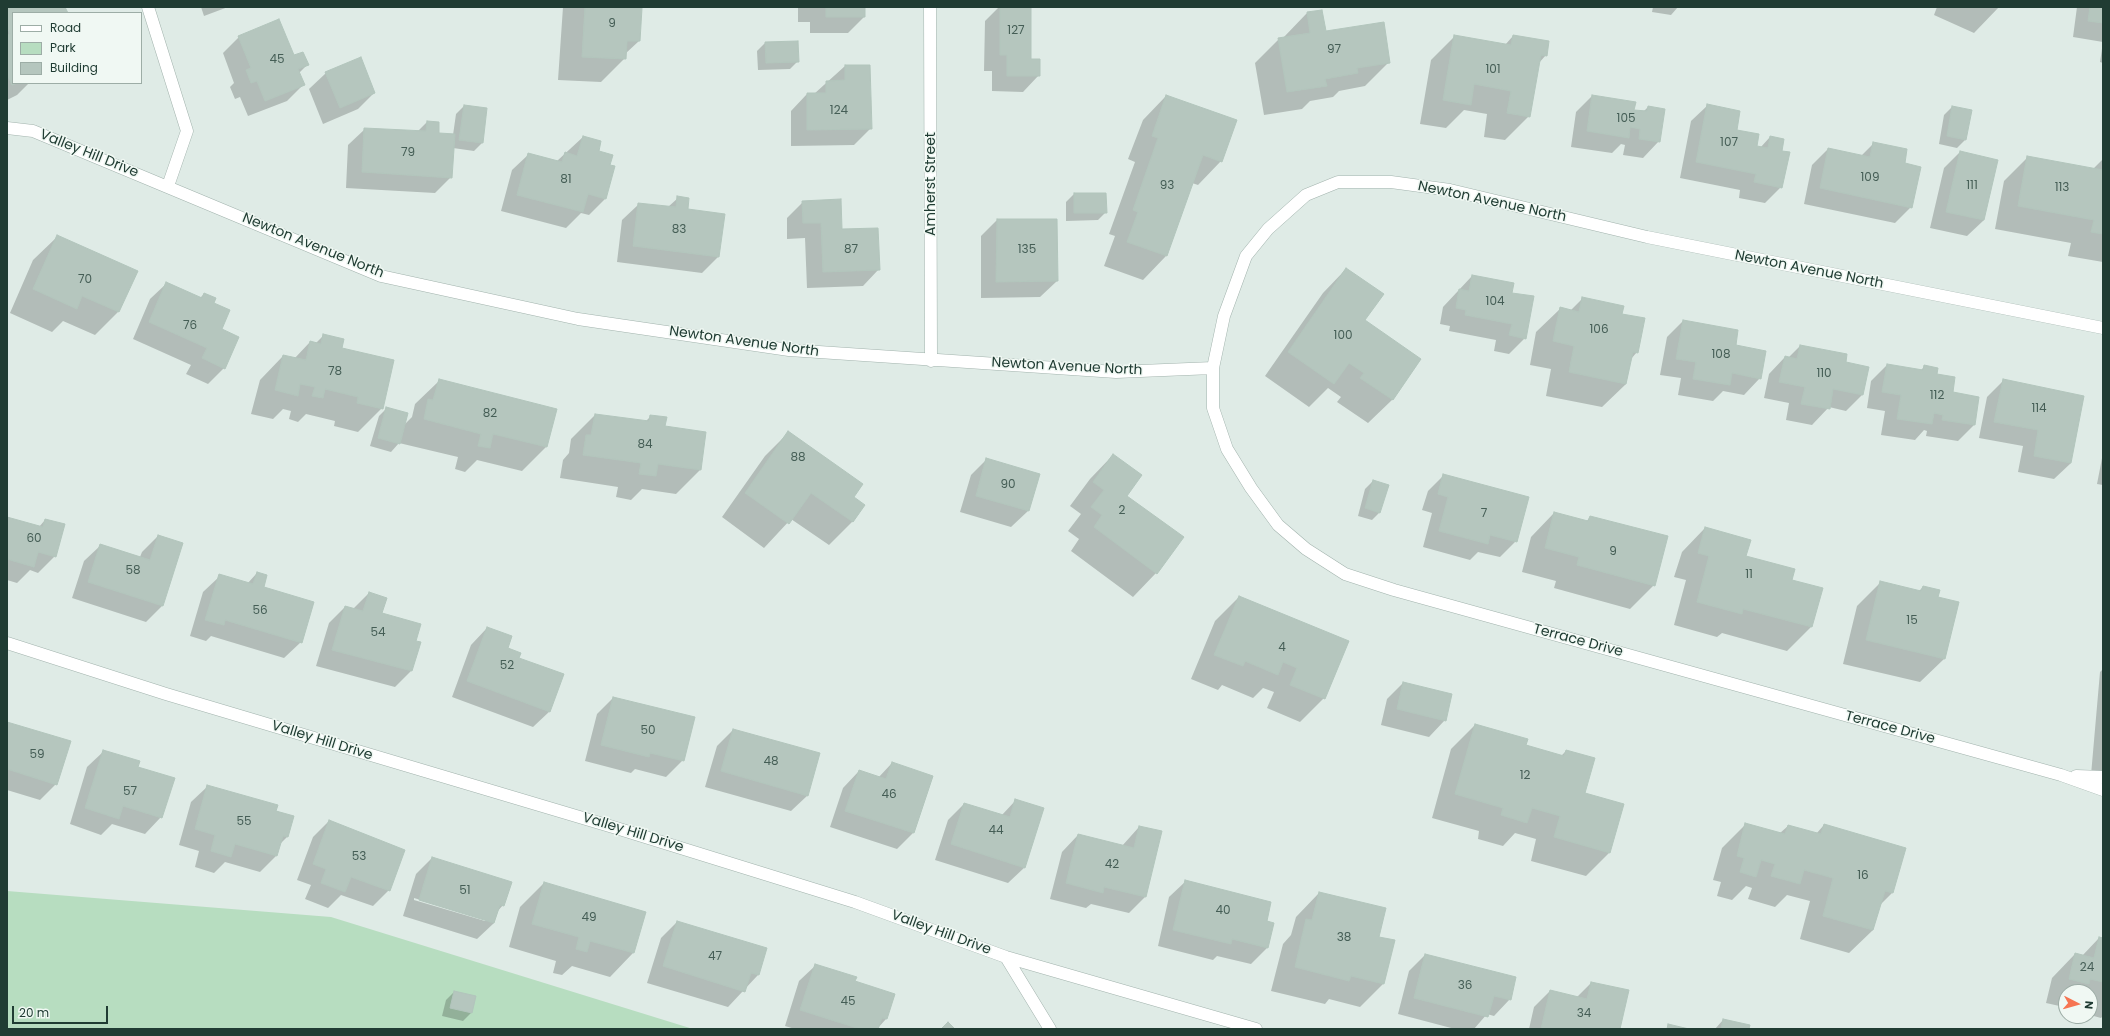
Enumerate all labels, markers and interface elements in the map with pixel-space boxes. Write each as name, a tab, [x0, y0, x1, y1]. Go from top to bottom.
legend	[12, 12, 142, 84]
house number: 9	[608, 17, 616, 31]
text: Road	[50, 19, 81, 36]
house number: 127	[1007, 24, 1025, 38]
text: Park	[50, 39, 76, 56]
house number: 97	[1327, 43, 1341, 57]
house number: 45	[269, 53, 285, 67]
text: Building	[50, 59, 98, 76]
house number: 101	[1485, 63, 1501, 77]
house number: 124	[830, 104, 848, 118]
house number: 105	[1617, 112, 1635, 126]
street label: Valley Hill Drive	[37, 127, 141, 181]
street label: Amherst Street	[923, 132, 939, 236]
house number: 107	[1720, 136, 1738, 150]
house number: 79	[401, 146, 415, 160]
house number: 109	[1861, 171, 1879, 185]
house number: 81	[560, 173, 572, 187]
street label: Newton Avenue North	[1416, 178, 1568, 226]
house number: 93	[1160, 179, 1174, 193]
house number: 111	[1966, 179, 1978, 193]
house number: 113	[2055, 181, 2069, 195]
street label: Newton Avenue North	[240, 210, 386, 282]
house number: 83	[672, 223, 686, 237]
house number: 87	[844, 243, 858, 257]
house number: 135	[1018, 243, 1036, 257]
street label: Newton Avenue North	[1733, 247, 1885, 293]
house number: 70	[78, 273, 92, 287]
house number: 104	[1486, 295, 1504, 309]
house number: 76	[183, 319, 197, 333]
street label: Newton Avenue North	[668, 323, 820, 361]
house number: 106	[1590, 323, 1608, 337]
house number: 100	[1334, 329, 1352, 343]
house number: 108	[1712, 348, 1730, 362]
street label: Newton Avenue North	[991, 355, 1143, 379]
house number: 78	[328, 365, 342, 379]
house number: 110	[1816, 367, 1832, 381]
house number: 112	[1930, 389, 1944, 403]
house number: 114	[2031, 402, 2047, 416]
house number: 82	[483, 407, 497, 421]
house number: 84	[637, 438, 653, 452]
house number: 88	[790, 451, 806, 465]
house number: 90	[1000, 478, 1016, 492]
house number: 2	[1119, 504, 1125, 518]
house number: 7	[1481, 507, 1487, 521]
house number: 60	[26, 532, 42, 546]
house number: 9	[1609, 545, 1617, 559]
house number: 58	[125, 564, 141, 578]
house number: 11	[1745, 568, 1753, 582]
house number: 56	[252, 604, 268, 618]
house number: 15	[1906, 614, 1918, 628]
street label: Terrace Drive	[1531, 621, 1625, 661]
house number: 54	[370, 626, 386, 640]
house number: 4	[1278, 641, 1286, 655]
house number: 52	[500, 659, 514, 673]
street label: Terrace Drive	[1843, 708, 1937, 748]
street label: Valley Hill Drive	[269, 718, 375, 764]
house number: 50	[640, 724, 656, 738]
house number: 59	[29, 748, 45, 762]
house number: 48	[763, 755, 779, 769]
house number: 12	[1520, 769, 1530, 783]
house number: 57	[123, 785, 137, 799]
house number: 46	[881, 788, 897, 802]
street label: Valley Hill Drive	[580, 810, 686, 856]
house number: 55	[236, 815, 252, 829]
house number: 44	[988, 824, 1004, 838]
house number: 53	[352, 850, 366, 864]
house number: 42	[1105, 858, 1119, 872]
house number: 16	[1857, 869, 1869, 883]
house number: 51	[459, 884, 471, 898]
house number: 40	[1215, 904, 1231, 918]
street label: Valley Hill Drive	[889, 907, 993, 959]
house number: 49	[581, 911, 597, 925]
house number: 38	[1337, 931, 1351, 945]
house number: 47	[708, 950, 722, 964]
house number: 24	[2080, 961, 2094, 975]
house number: 36	[1458, 979, 1472, 993]
north arrow	[2058, 984, 2098, 1024]
house number: 45	[840, 995, 856, 1009]
scale bar	[14, 998, 110, 1024]
text: N	[2081, 1000, 2097, 1010]
text: 20 m	[19, 1004, 49, 1021]
house number: 34	[1577, 1007, 1591, 1021]

